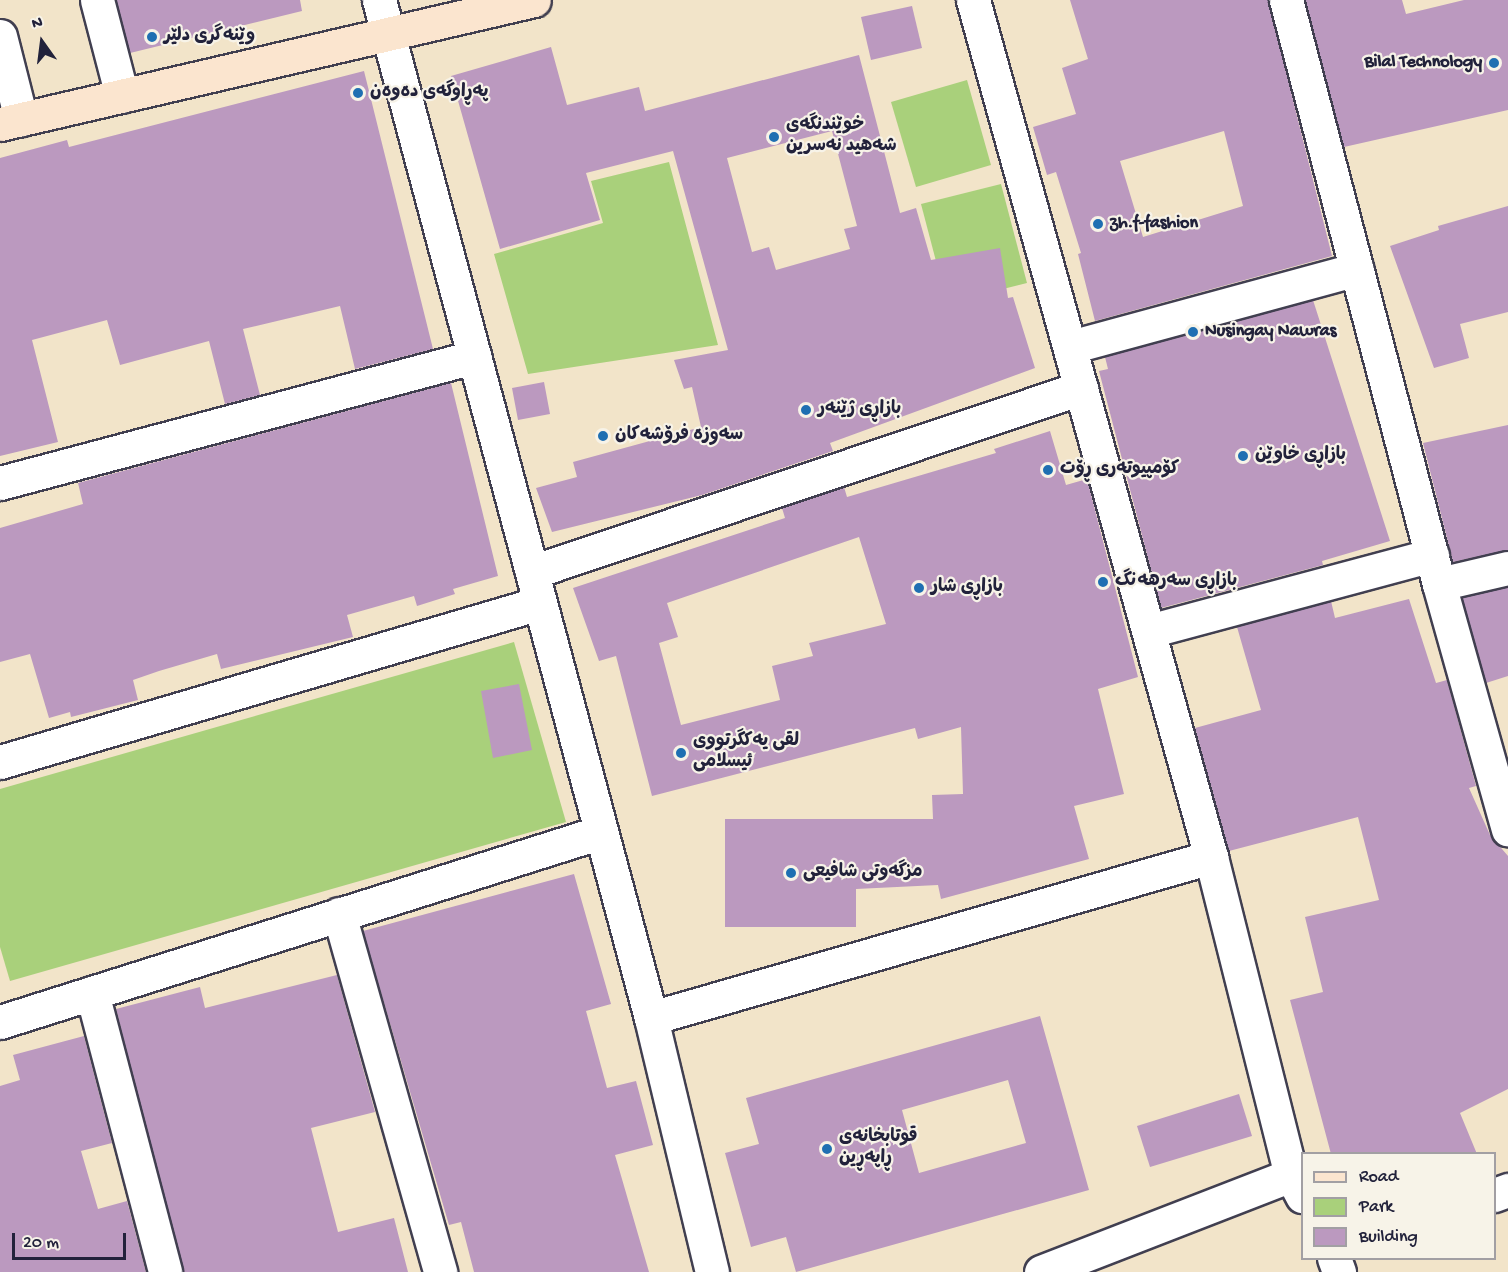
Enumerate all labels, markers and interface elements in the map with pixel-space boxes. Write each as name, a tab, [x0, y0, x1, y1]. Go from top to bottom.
north arrow	[12, 12, 72, 72]
text: N	[30, 14, 45, 35]
place label: وێنەگری دلێر	[164, 26, 255, 48]
marker: وێنەگری دلێر	[145, 30, 159, 44]
place label: Bilal Technology	[1364, 52, 1482, 74]
marker: Bilal Technology	[1487, 56, 1501, 70]
place label: پەڕاوگەی دەوەن	[370, 82, 488, 104]
marker: پەڕاوگەی دەوەن	[351, 86, 365, 100]
place label: خوێندنگەی شەهید نەسرین	[786, 116, 897, 158]
marker: خوێندنگەی شەهید نەسرین	[767, 130, 781, 144]
place label: zh.f-fashion	[1110, 213, 1198, 235]
marker: zh.f-fashion	[1091, 217, 1105, 231]
place label: Nusingay Nawras	[1205, 321, 1336, 343]
marker: Nusingay Nawras	[1186, 325, 1200, 339]
place label: بازاڕی ژێنەر	[818, 399, 901, 421]
marker: بازاڕی ژێنەر	[799, 403, 813, 417]
place label: سەوزە فرۆشەکان	[615, 425, 743, 447]
marker: سەوزە فرۆشەکان	[596, 429, 610, 443]
place label: بازاڕی خاوێن	[1255, 445, 1346, 467]
marker: بازاڕی خاوێن	[1236, 449, 1250, 463]
place label: کۆمپیوتەری ڕۆت	[1060, 459, 1179, 481]
marker: کۆمپیوتەری ڕۆت	[1041, 463, 1055, 477]
place label: بازاڕی سەرهەنگ	[1115, 571, 1237, 593]
marker: بازاڕی سەرهەنگ	[1096, 575, 1110, 589]
place label: بازاڕی شار	[931, 577, 1003, 599]
marker: بازاڕی شار	[912, 581, 926, 595]
place label: لقی یەکگرتووی ئیسلامی	[693, 732, 799, 774]
marker: لقی یەکگرتووی ئیسلامی	[674, 746, 688, 760]
place label: مزگەوتی شافیعی	[803, 862, 923, 884]
marker: مزگەوتی شافیعی	[784, 866, 798, 880]
place label: قوتابخانەی ڕاپەڕین	[839, 1128, 918, 1170]
marker: قوتابخانەی ڕاپەڕین	[820, 1142, 834, 1156]
legend	[1301, 1152, 1496, 1260]
text: Road	[1359, 1167, 1398, 1188]
text: Park	[1359, 1197, 1393, 1218]
scale bar	[15, 1221, 129, 1259]
text: Building	[1359, 1227, 1418, 1248]
text: 20 m	[23, 1233, 59, 1254]

